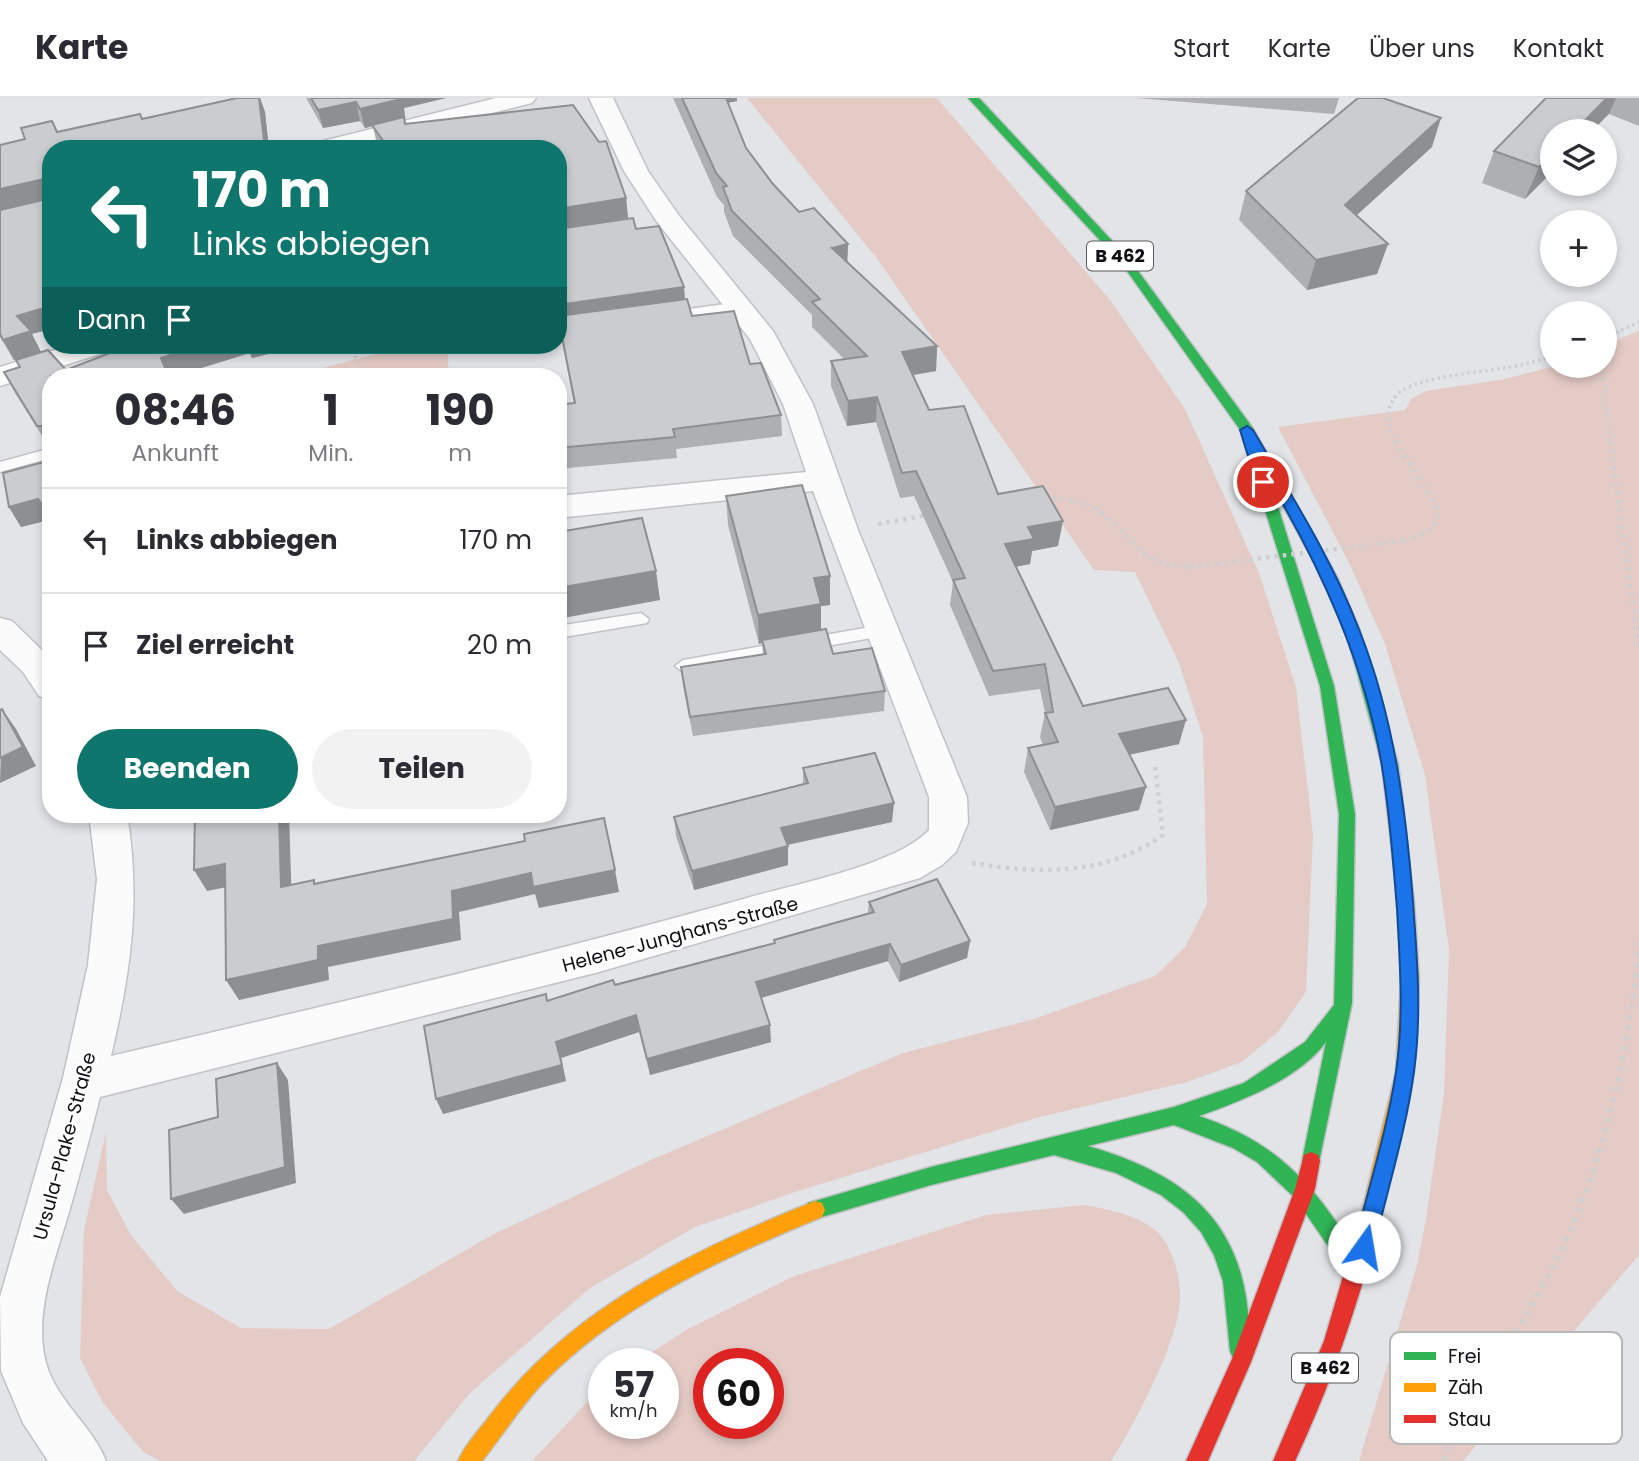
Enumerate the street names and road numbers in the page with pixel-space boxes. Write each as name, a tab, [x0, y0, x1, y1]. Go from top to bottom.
road number: B 462	[1087, 242, 1153, 271]
street label: Helene-Junghans-Straße	[559, 890, 801, 979]
street label: Ursula-Plake-Straße	[26, 1049, 103, 1243]
road number: B 462	[1292, 1353, 1358, 1382]

